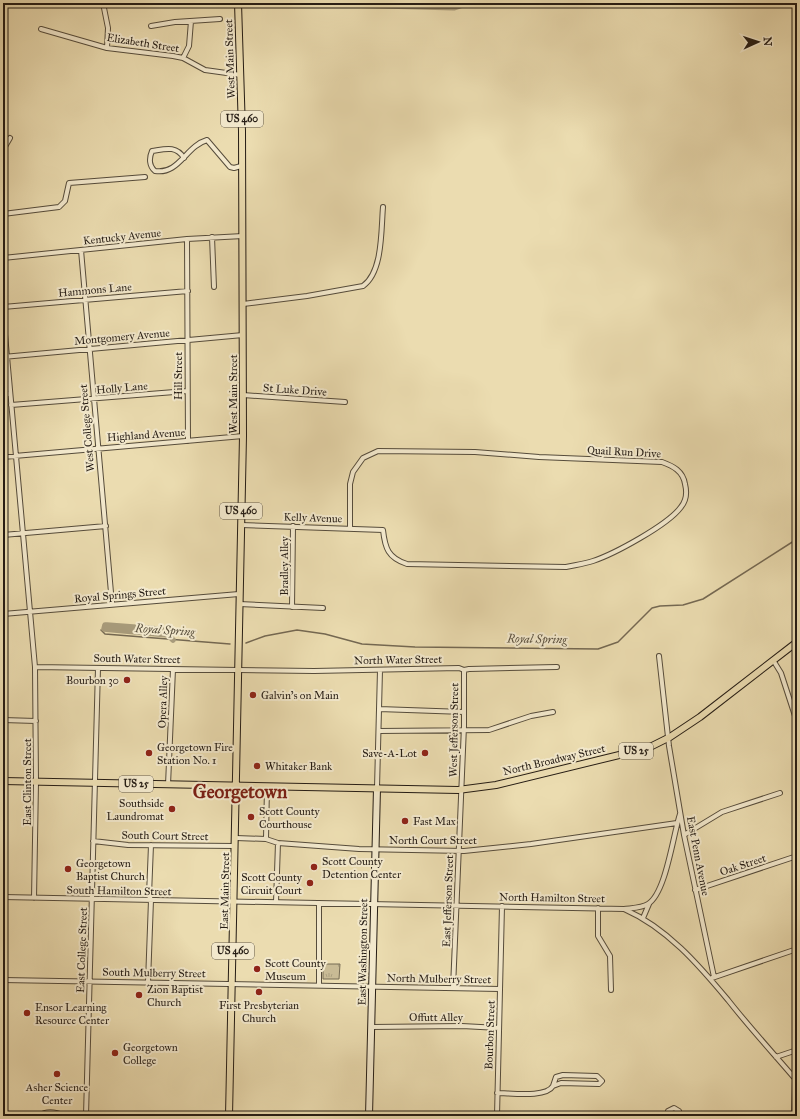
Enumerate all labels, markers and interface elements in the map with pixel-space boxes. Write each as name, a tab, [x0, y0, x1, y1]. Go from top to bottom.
street label: West Main Street	[222, 19, 238, 99]
north arrow	[738, 22, 778, 62]
street label: Elizabeth Street	[106, 31, 180, 55]
text: N	[761, 36, 774, 47]
road number: US 460	[221, 111, 263, 127]
street label: Kentucky Avenue	[82, 226, 162, 248]
street label: Hammons Lane	[58, 280, 133, 300]
street label: Montgomery Avenue	[74, 326, 171, 348]
street label: Hill Street	[172, 352, 185, 400]
street label: West Main Street	[227, 354, 240, 434]
street label: Holly Lane	[96, 379, 149, 397]
street label: St Luke Drive	[263, 381, 328, 399]
street label: West College Street	[77, 384, 97, 472]
street label: Highland Avenue	[107, 426, 186, 444]
street label: Quail Run Drive	[587, 444, 662, 460]
road number: US 460	[220, 503, 262, 519]
street label: Kelly Avenue	[283, 510, 343, 526]
street label: Bradley Alley	[278, 535, 291, 596]
street label: Royal Springs Street	[74, 585, 166, 605]
water label: Royal Spring	[134, 621, 197, 640]
water label: Royal Spring	[506, 631, 569, 648]
street label: South Water Street	[93, 652, 181, 666]
street label: North Water Street	[354, 653, 442, 667]
place label: Bourbon 30	[66, 674, 119, 687]
marker: Bourbon 30	[122, 675, 132, 685]
street label: Opera Alley	[156, 675, 170, 729]
street label: West Jefferson Street	[447, 683, 462, 777]
place label: Galvin's on Main	[261, 689, 339, 702]
marker: Galvin's on Main	[248, 690, 258, 700]
street label: East Clinton Street	[21, 738, 34, 826]
place label: Georgetown Fire Station No. 1	[157, 741, 233, 767]
street label: North Broadway Street	[501, 742, 607, 778]
road number: US 25	[619, 743, 653, 759]
place label: Save-A-Lot	[362, 747, 417, 760]
marker: Georgetown Fire Station No. 1	[144, 748, 154, 758]
marker: Save-A-Lot	[420, 748, 430, 758]
place label: Whitaker Bank	[265, 760, 333, 773]
marker: Whitaker Bank	[252, 761, 262, 771]
road number: US 25	[119, 776, 153, 792]
district label: Georgetown	[193, 780, 288, 804]
place label: Southside Laundromat	[106, 797, 164, 823]
marker: Southside Laundromat	[167, 804, 177, 814]
place label: Scott County Courthouse	[259, 805, 321, 831]
marker: Scott County Courthouse	[246, 812, 256, 822]
place label: Fast Max	[413, 815, 456, 828]
street label: East Penn Avenue	[684, 815, 712, 897]
marker: Fast Max	[400, 816, 410, 826]
street label: South Court Street	[121, 829, 209, 843]
street label: North Court Street	[389, 834, 477, 847]
street label: Oak Street	[718, 851, 768, 879]
street label: East Main Street	[218, 852, 232, 930]
place label: Scott County Detention Center	[322, 855, 402, 881]
street label: East Jefferson Street	[440, 855, 457, 947]
place label: Georgetown Baptist Church	[76, 857, 145, 883]
marker: Scott County Detention Center	[309, 862, 319, 872]
marker: Georgetown Baptist Church	[63, 864, 73, 874]
place label: Scott County Circuit Court	[241, 871, 303, 897]
marker: Scott County Circuit Court	[305, 878, 315, 888]
street label: South Hamilton Street	[67, 884, 172, 898]
street label: North Hamilton Street	[499, 891, 605, 905]
street label: East Washington Street	[356, 898, 370, 1005]
street label: East College Street	[74, 907, 90, 993]
road number: US 460	[212, 943, 254, 959]
place label: Scott County Museum	[265, 957, 327, 983]
marker: Scott County Museum	[252, 964, 262, 974]
street label: South Mulberry Street	[102, 966, 206, 980]
street label: North Mulberry Street	[387, 972, 491, 986]
place label: Zion Baptist Church	[147, 983, 203, 1009]
marker: First Presbyterian Church	[254, 987, 264, 997]
marker: Zion Baptist Church	[134, 990, 144, 1000]
place label: First Presbyterian Church	[219, 999, 299, 1025]
street label: Bourbon Street	[482, 1000, 498, 1070]
place label: Ensor Learning Resource Center	[35, 1001, 110, 1027]
marker: Ensor Learning Resource Center	[22, 1008, 32, 1018]
street label: Offutt Alley	[409, 1011, 464, 1024]
place label: Georgetown College	[123, 1041, 178, 1067]
marker: Georgetown College	[110, 1048, 120, 1058]
marker: Asher Science Center	[52, 1069, 62, 1079]
place label: Asher Science Center	[25, 1081, 89, 1107]

